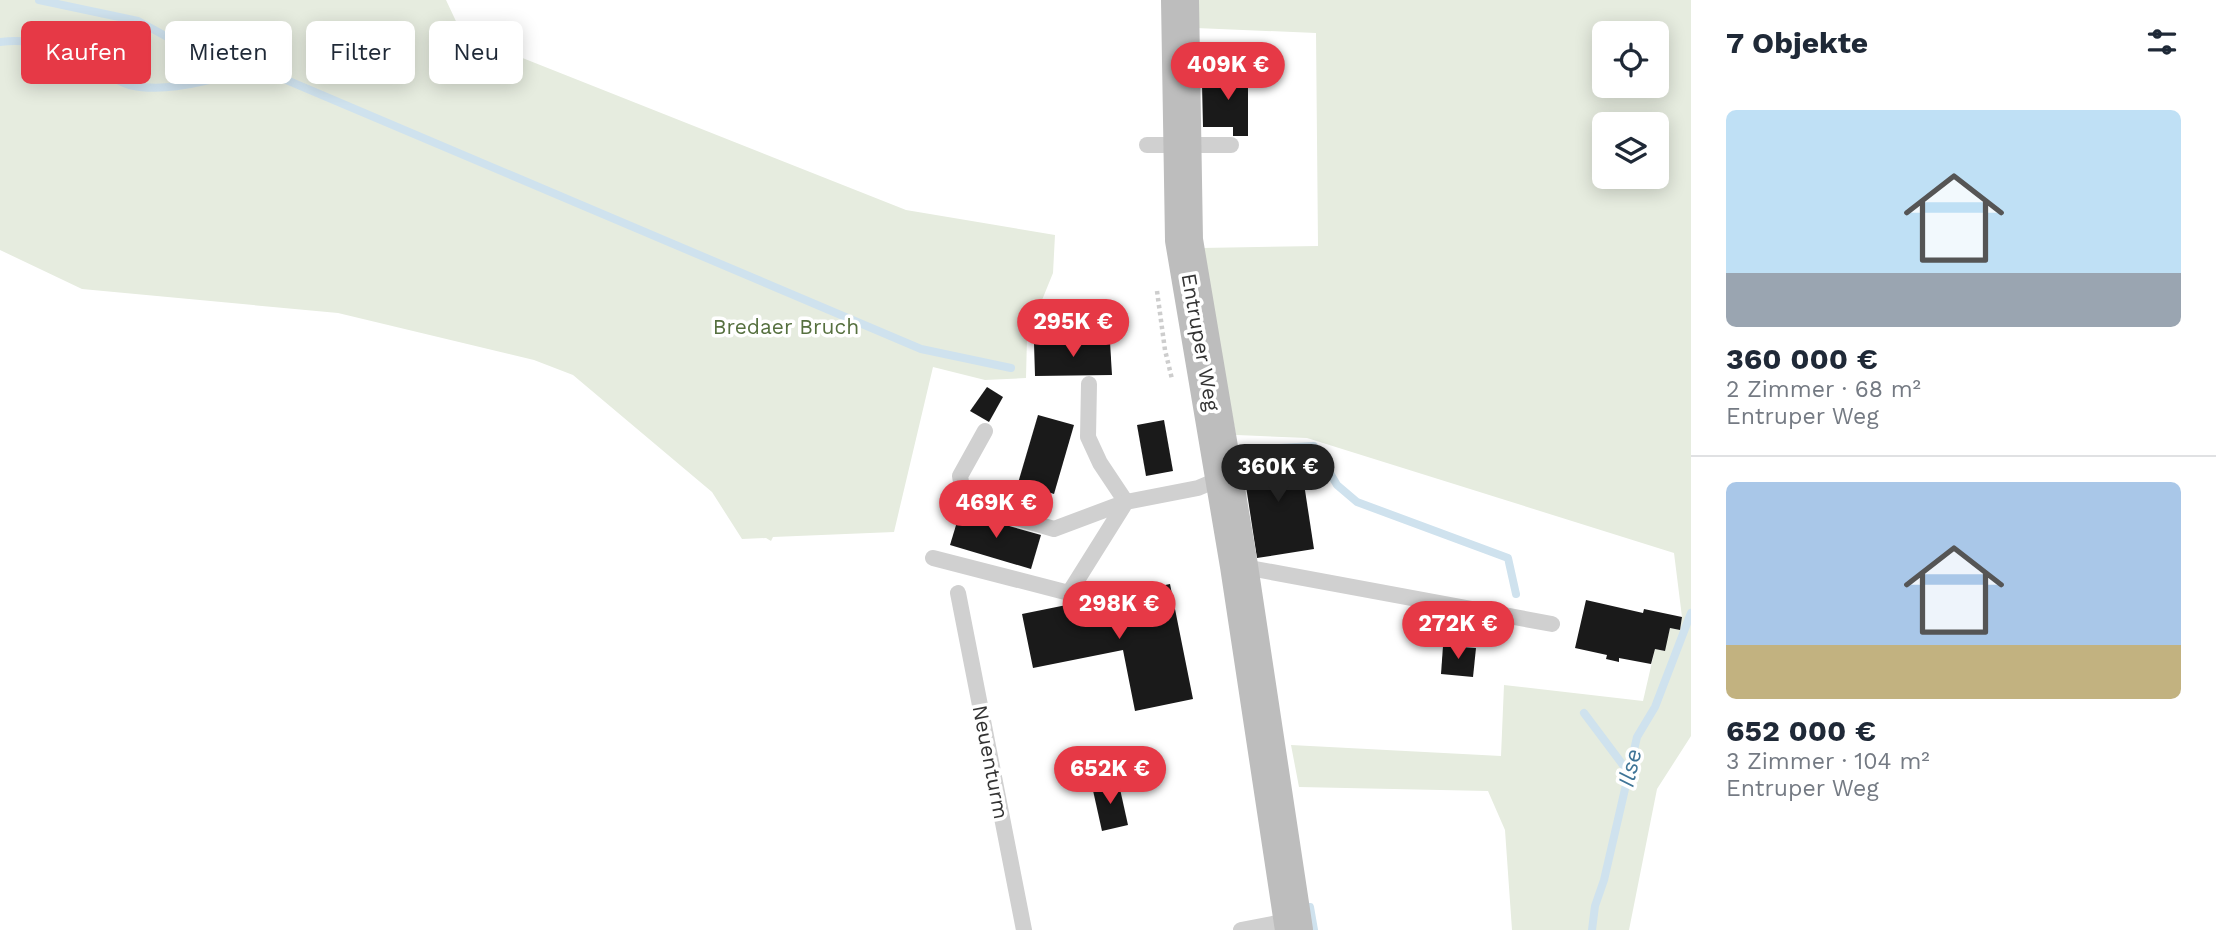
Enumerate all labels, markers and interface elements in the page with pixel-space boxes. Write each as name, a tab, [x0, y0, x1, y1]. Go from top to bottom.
chip: Kaufen	[21, 21, 151, 84]
chip: Mieten	[165, 21, 292, 84]
chip: Filter	[306, 21, 415, 84]
chip: Neu	[429, 21, 523, 84]
map controls	[1592, 21, 1669, 189]
button: locate	[1592, 21, 1669, 98]
icon: filters	[2143, 23, 2181, 61]
text: 7 Objekte	[1726, 25, 1868, 60]
pin: 409K €	[1171, 42, 1285, 102]
text: 409K €	[1187, 51, 1269, 78]
button: layers	[1592, 112, 1669, 189]
icon: home	[1891, 155, 2017, 281]
street label: Entruper Weg	[1177, 271, 1226, 414]
pin: 295K €	[1016, 300, 1130, 359]
text: 295K €	[1033, 308, 1113, 335]
park label: Bredaer Bruch	[713, 314, 859, 339]
text: 360 000 €	[1726, 341, 1878, 376]
text: 2 Zimmer · 68 m²	[1726, 376, 1921, 403]
text: Entruper Weg	[1726, 403, 1879, 430]
pin: 360K €	[1221, 444, 1335, 504]
text: 360K €	[1237, 453, 1319, 480]
pin: 469K €	[939, 480, 1053, 540]
text: 469K €	[955, 489, 1037, 516]
icon: home	[1891, 527, 2017, 653]
pin: 298K €	[1062, 582, 1176, 641]
text: 298K €	[1079, 590, 1159, 617]
pin: 272K €	[1401, 602, 1515, 661]
text: 272K €	[1418, 610, 1498, 637]
street label: Neuenturm	[968, 703, 1014, 821]
text: 652 000 €	[1726, 713, 1876, 748]
pin: 652K €	[1053, 746, 1167, 806]
water label: Ilse	[1613, 746, 1647, 790]
text: 3 Zimmer · 104 m²	[1726, 748, 1930, 775]
text: 652K €	[1070, 755, 1150, 782]
text: Entruper Weg	[1726, 775, 1879, 802]

